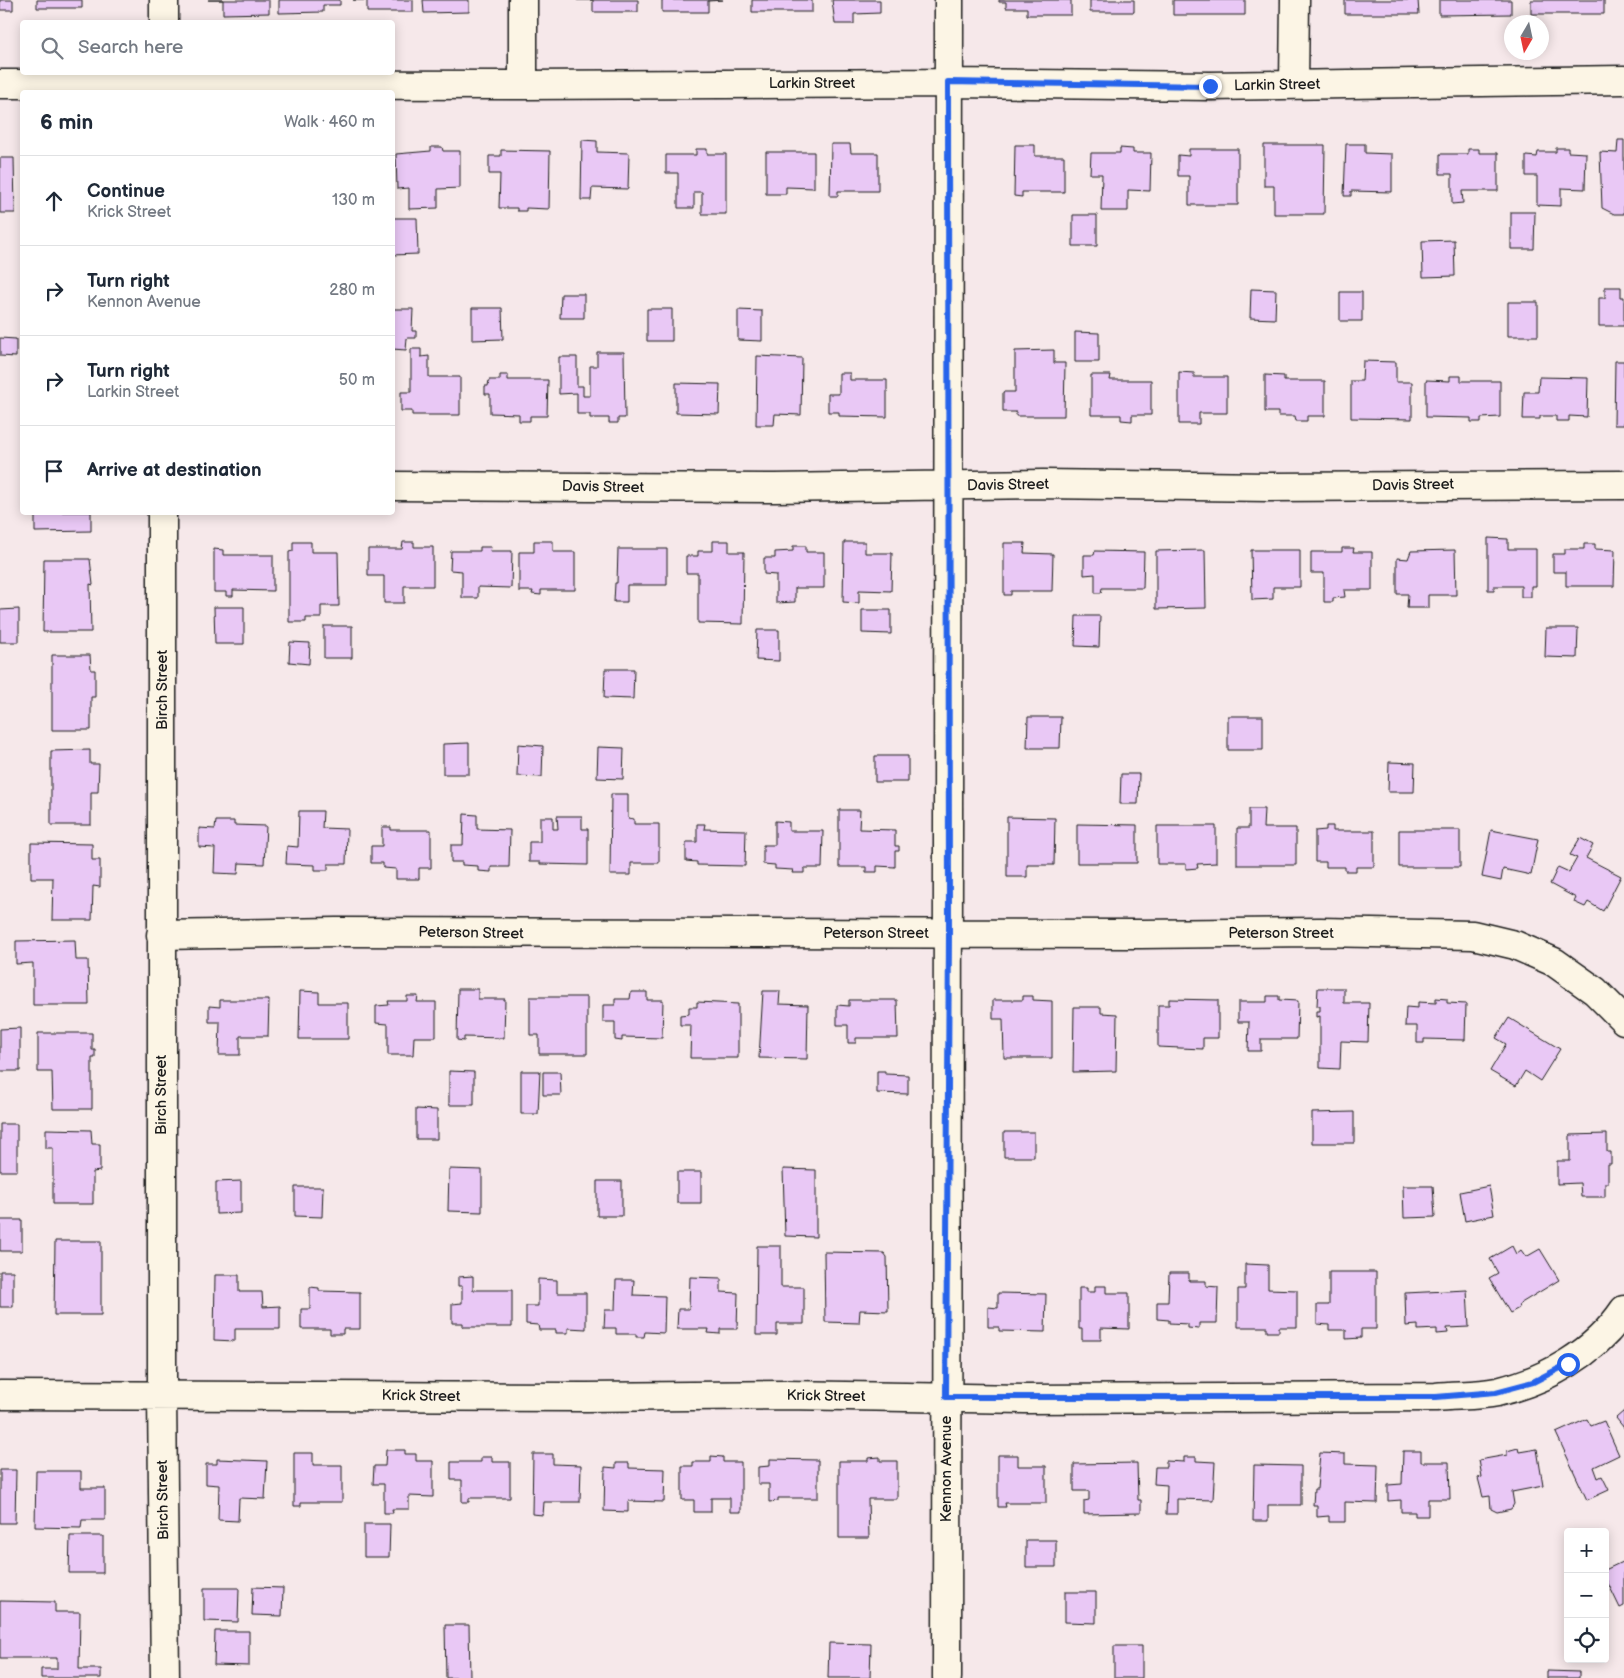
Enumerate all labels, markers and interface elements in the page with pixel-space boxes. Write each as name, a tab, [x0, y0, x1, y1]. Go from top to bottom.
north arrow	[1504, 15, 1549, 60]
search box	[20, 20, 395, 75]
icon: search	[38, 34, 66, 62]
text: Search here	[78, 36, 183, 59]
street label: Larkin Street	[769, 74, 856, 93]
route end	[1199, 75, 1222, 98]
street label: Larkin Street	[1234, 75, 1321, 95]
text: 6 min	[40, 110, 93, 135]
text: Walk · 460 m	[284, 113, 375, 132]
text: Continue	[87, 180, 165, 203]
icon: ahead	[40, 187, 68, 215]
text: 130 m	[332, 191, 375, 210]
text: Krick Street	[87, 203, 171, 222]
text: Turn right	[87, 270, 170, 293]
icon: right	[40, 277, 68, 305]
text: 280 m	[329, 281, 375, 300]
text: Kennon Avenue	[87, 293, 201, 312]
text: Turn right	[87, 360, 170, 383]
icon: right	[40, 367, 68, 395]
text: 50 m	[339, 371, 375, 390]
text: Larkin Street	[87, 383, 179, 402]
icon: arrive	[40, 457, 68, 485]
text: Arrive at destination	[87, 459, 262, 482]
street label: Davis Street	[967, 475, 1050, 495]
street label: Davis Street	[1372, 475, 1455, 495]
street label: Davis Street	[562, 477, 645, 497]
street label: Birch Street	[153, 650, 172, 730]
street label: Peterson Street	[418, 923, 524, 943]
street label: Peterson Street	[823, 924, 929, 943]
street label: Peterson Street	[1228, 924, 1334, 943]
street label: Birch Street	[152, 1055, 171, 1135]
route start	[1557, 1353, 1580, 1376]
street label: Krick Street	[381, 1386, 461, 1406]
street label: Krick Street	[786, 1386, 866, 1406]
street label: Kennon Avenue	[937, 1416, 956, 1522]
street label: Birch Street	[153, 1459, 173, 1540]
map controls	[1564, 1528, 1609, 1663]
button: +	[1564, 1528, 1609, 1573]
button: −	[1564, 1573, 1609, 1618]
button: locate	[1564, 1618, 1609, 1663]

